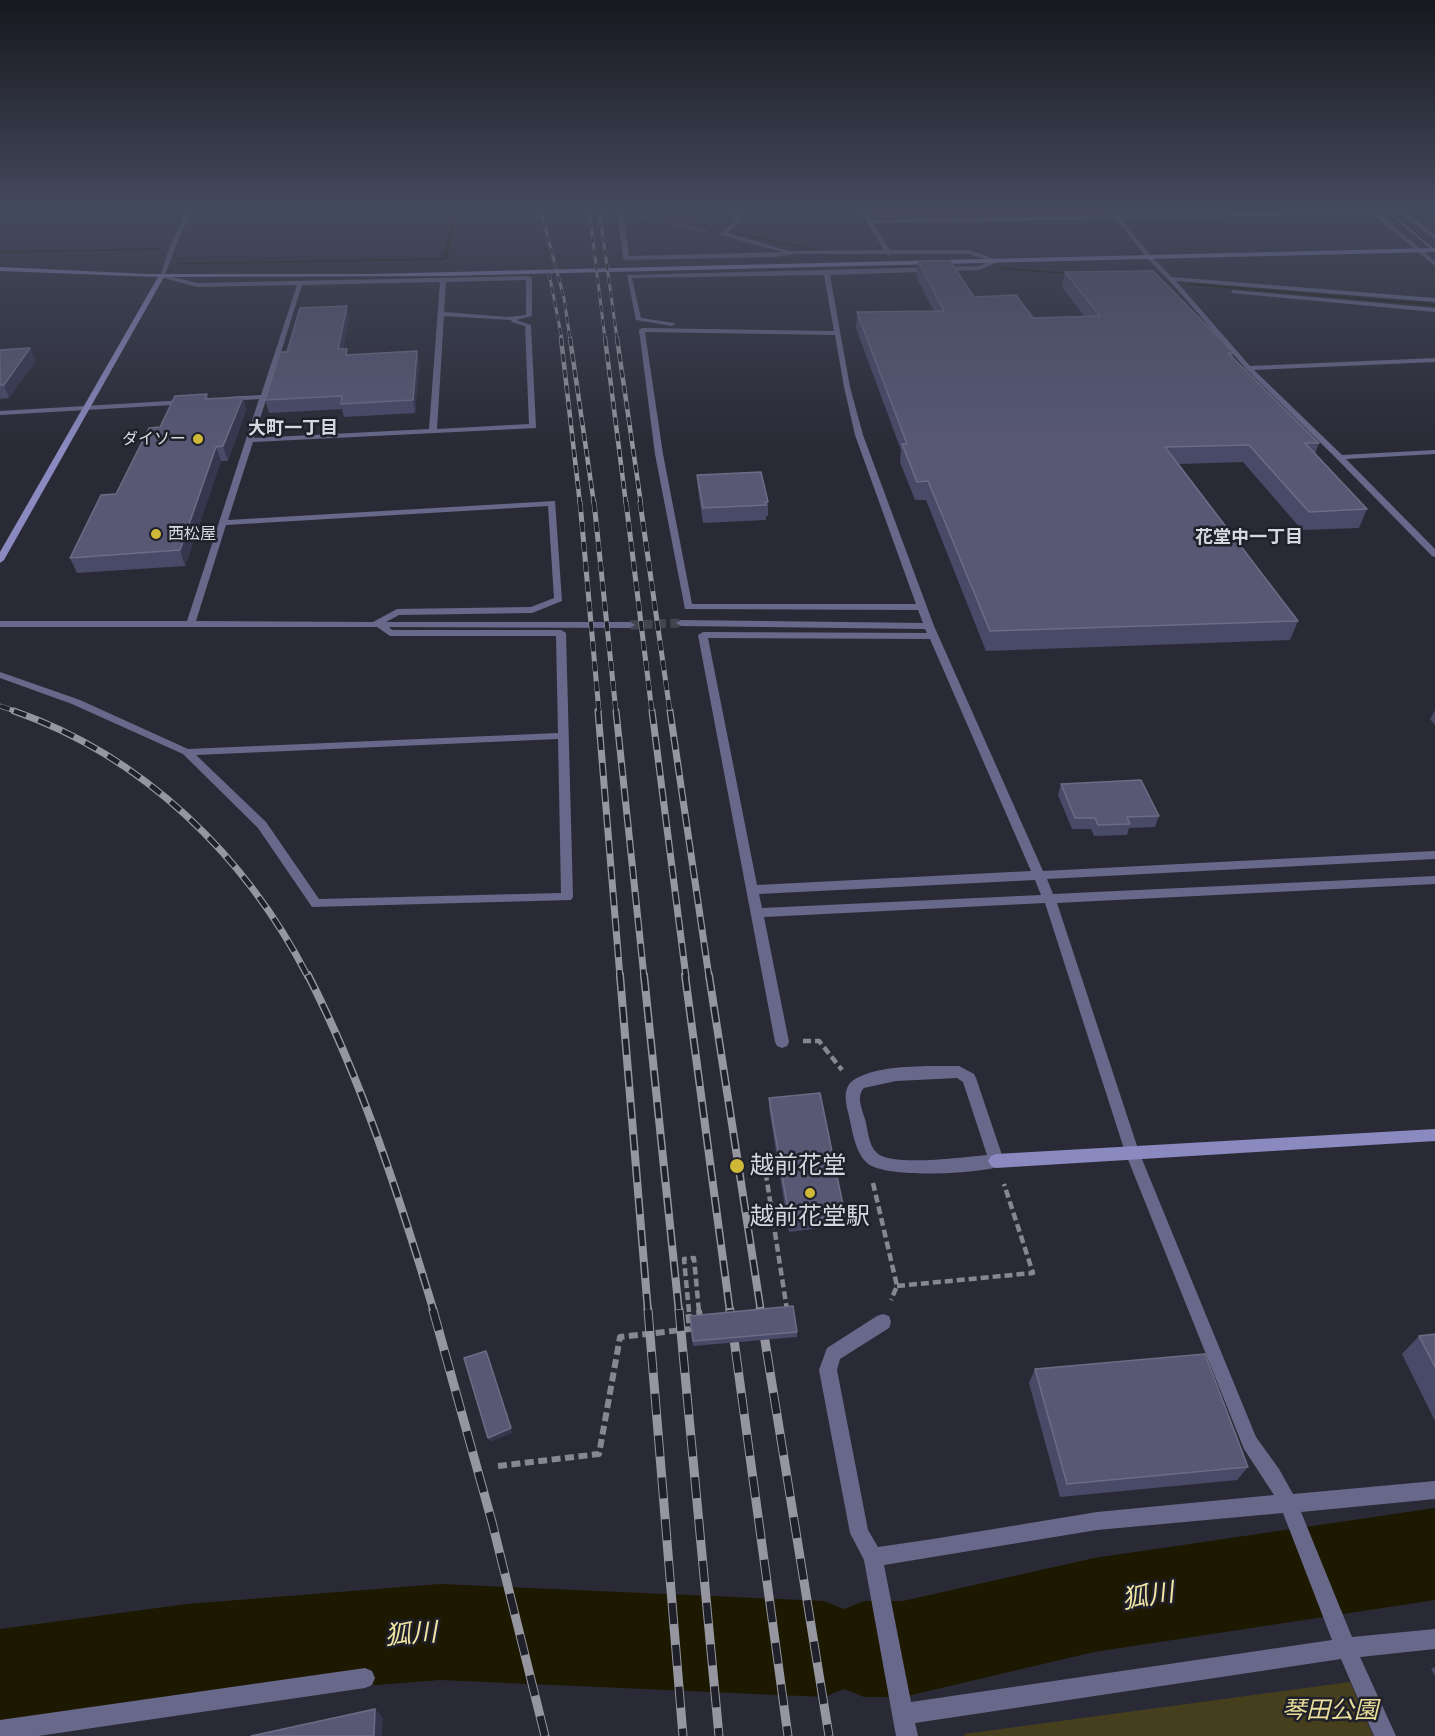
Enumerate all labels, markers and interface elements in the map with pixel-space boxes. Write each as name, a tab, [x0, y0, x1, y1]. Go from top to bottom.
district label: 大町一丁目	[248, 418, 338, 440]
place label: ダイソー	[122, 429, 186, 449]
marker: ダイソー	[191, 432, 205, 446]
place label: 西松屋	[168, 524, 216, 544]
marker: 西松屋	[149, 527, 163, 541]
district label: 花堂中一丁目	[1195, 527, 1303, 549]
place label: 越前花堂	[750, 1152, 846, 1180]
marker: 越前花堂	[728, 1157, 746, 1175]
marker: 越前花堂駅	[803, 1186, 817, 1200]
place label: 越前花堂駅	[750, 1203, 870, 1231]
water label: 狐川	[1120, 1578, 1176, 1616]
water label: 狐川	[384, 1618, 438, 1652]
park label: 琴田公園	[1282, 1697, 1378, 1725]

